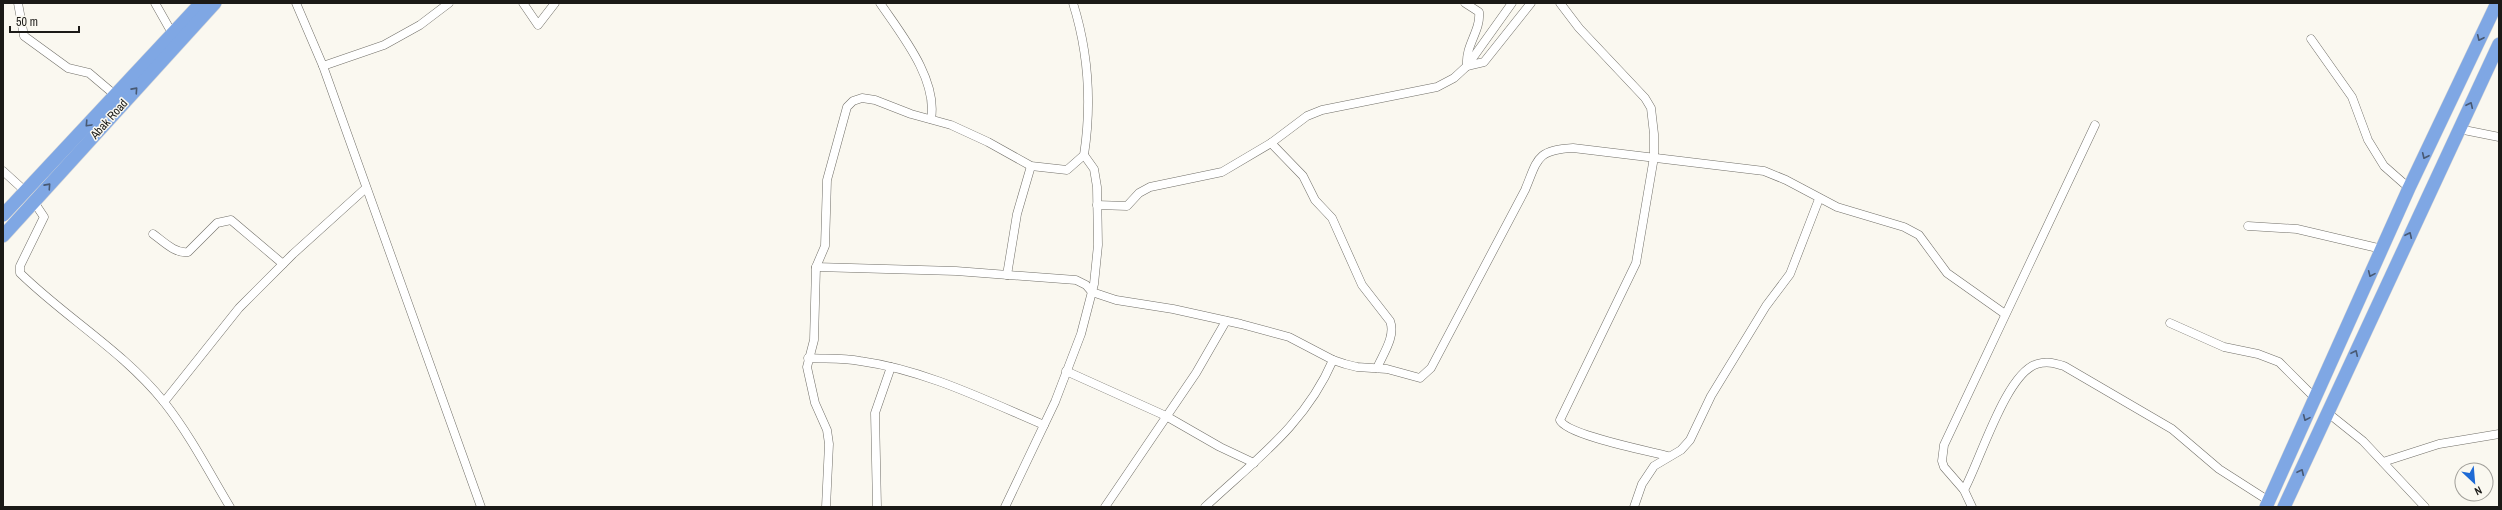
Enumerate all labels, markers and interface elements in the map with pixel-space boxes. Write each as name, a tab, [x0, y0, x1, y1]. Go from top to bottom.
scale bar	[10, 8, 79, 34]
text: 50 m	[16, 14, 38, 30]
one-way arrow	[2477, 34, 2485, 42]
one-way arrow	[131, 87, 138, 95]
street label: Abak Road	[86, 96, 131, 143]
one-way arrow	[2465, 102, 2473, 109]
one-way arrow	[85, 119, 93, 127]
one-way arrow	[2422, 151, 2430, 159]
one-way arrow	[43, 184, 50, 191]
one-way arrow	[2404, 232, 2412, 239]
one-way arrow	[2368, 270, 2376, 277]
one-way arrow	[2350, 350, 2358, 357]
one-way arrow	[2303, 414, 2311, 422]
north arrow	[2454, 462, 2494, 502]
one-way arrow	[2296, 468, 2304, 476]
text: N	[2472, 483, 2484, 499]

